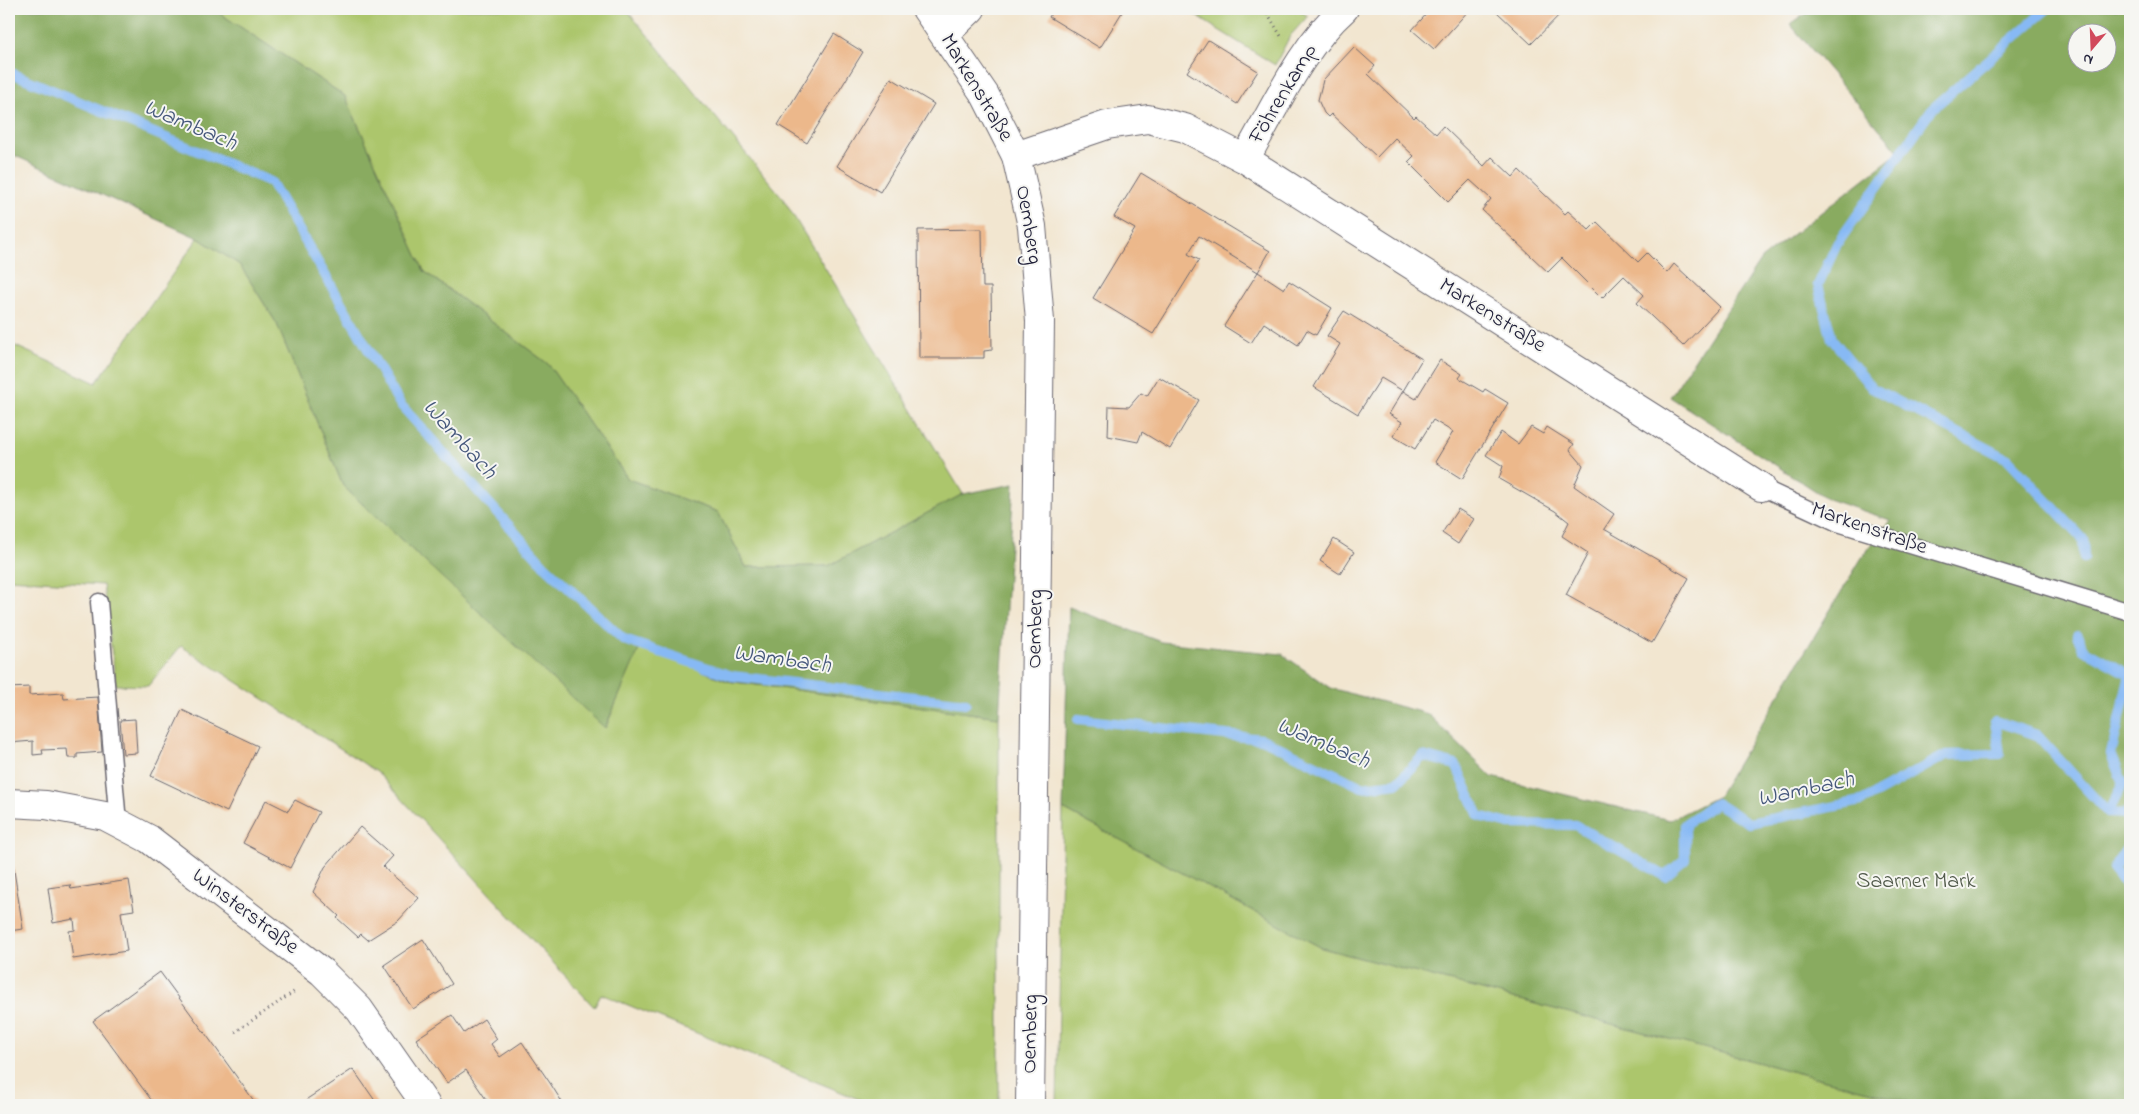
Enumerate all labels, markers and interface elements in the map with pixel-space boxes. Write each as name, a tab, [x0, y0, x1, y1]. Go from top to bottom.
north arrow	[2066, 22, 2116, 72]
street label: Markenstraße	[931, 28, 1021, 148]
street label: Föhrenkamp	[1241, 38, 1326, 151]
text: N	[2080, 47, 2096, 70]
water label: Wambach	[138, 91, 242, 161]
street label: Oemberg	[1005, 183, 1050, 267]
street label: Markenstraße	[1432, 270, 1552, 362]
water label: Wambach	[413, 392, 505, 489]
street label: Markenstraße	[1807, 494, 1932, 564]
street label: Oemberg	[1019, 589, 1054, 669]
water label: Wambach	[731, 636, 833, 684]
water label: Wambach	[1271, 709, 1375, 779]
water label: Wambach	[1754, 763, 1858, 817]
street label: Winsterstraße	[185, 861, 305, 963]
park label: Saarner Mark	[1856, 866, 1976, 898]
street label: Oemberg	[1014, 994, 1049, 1074]

